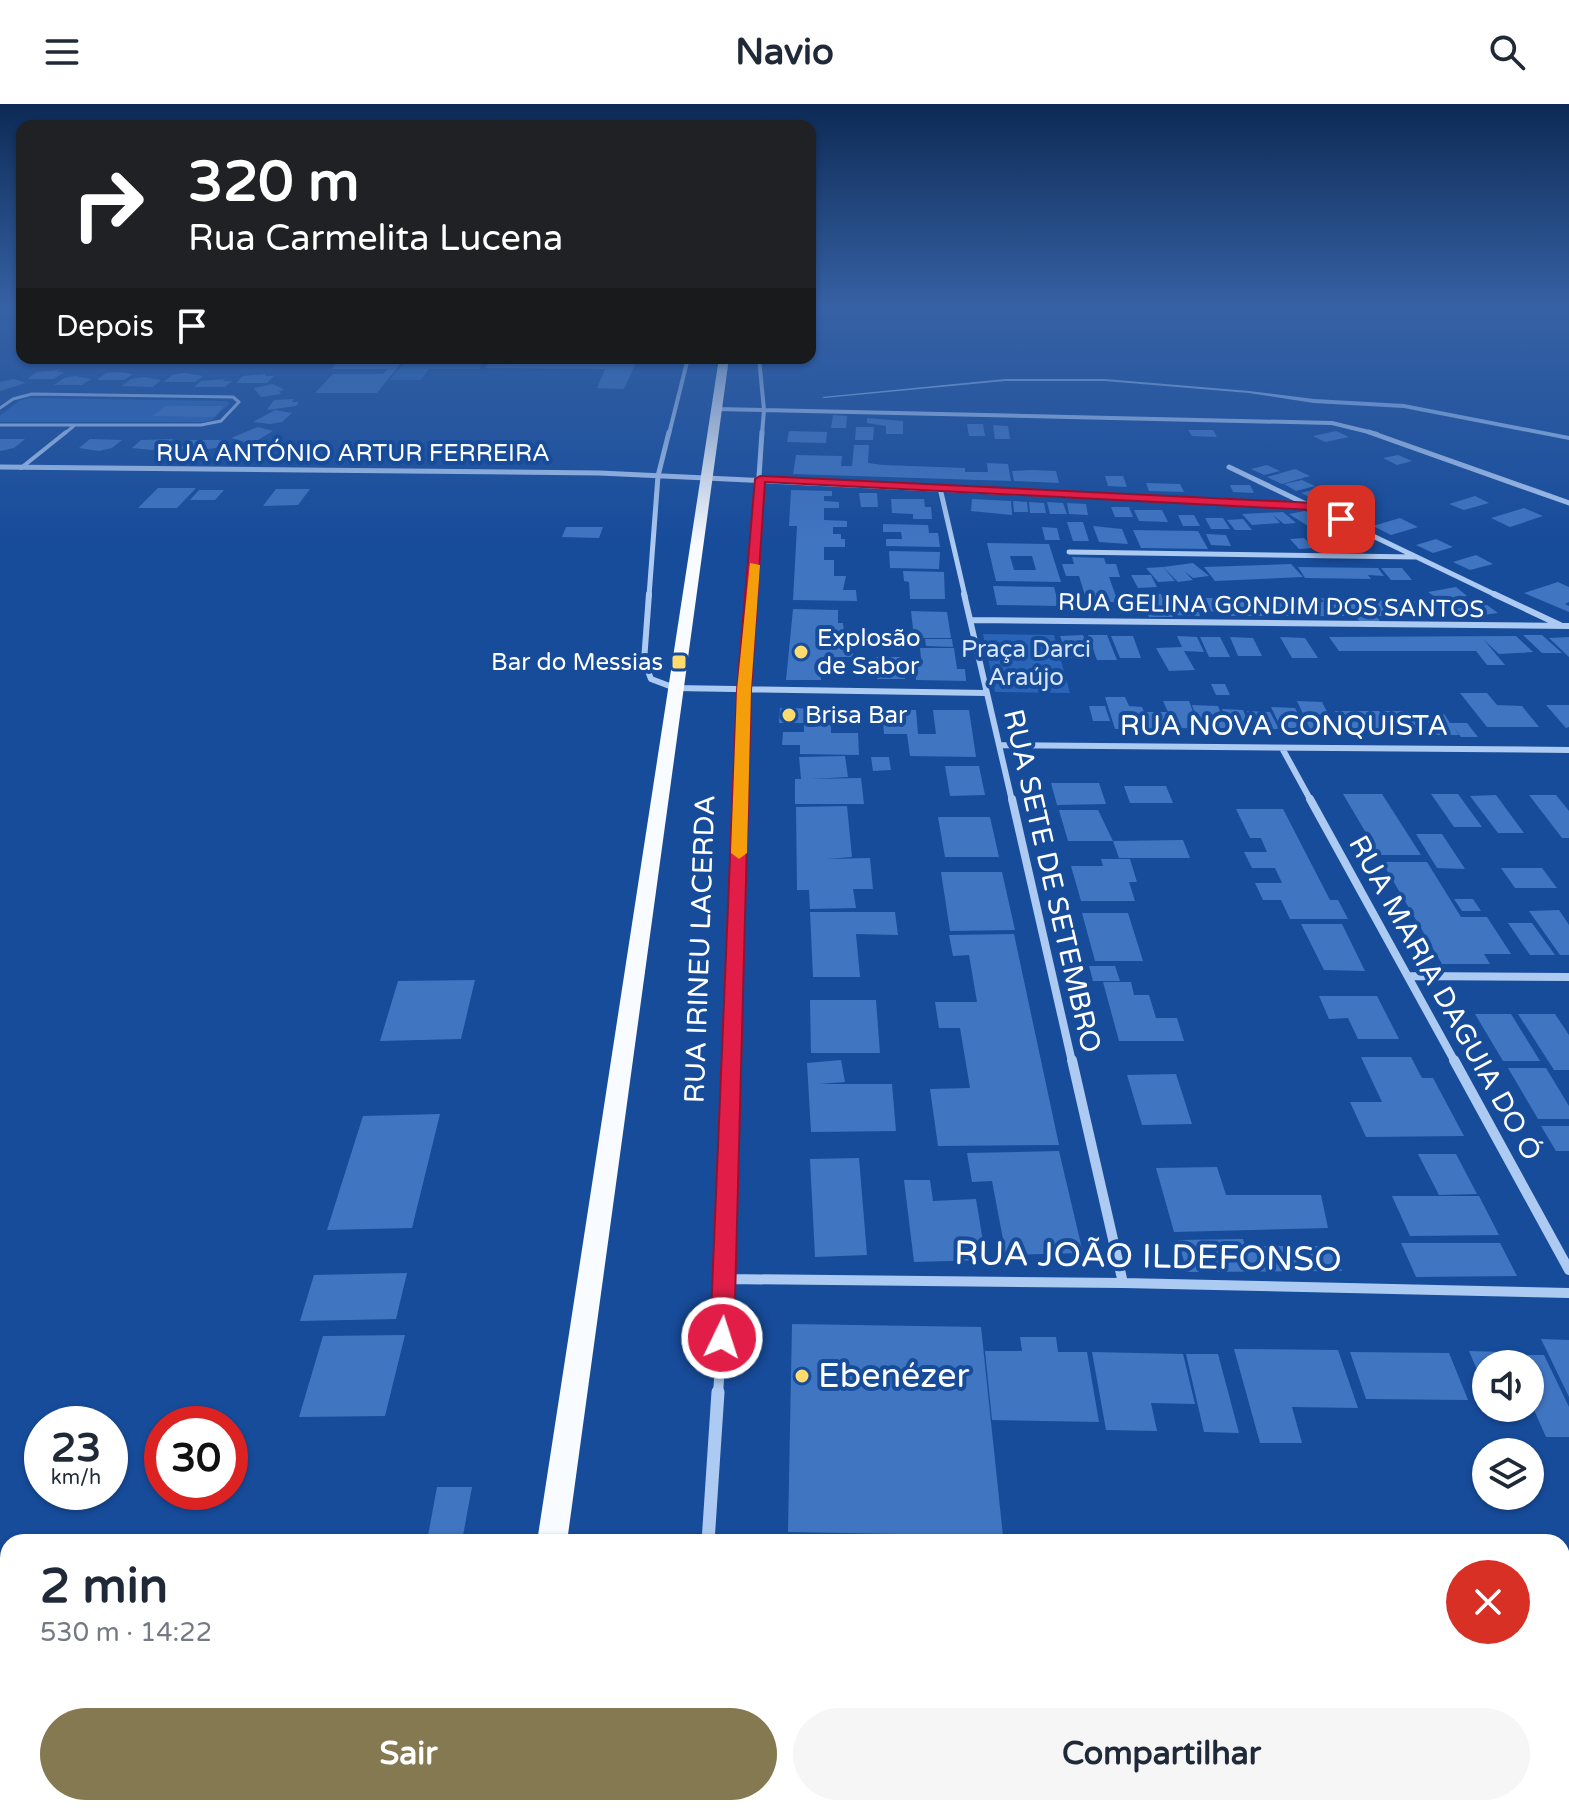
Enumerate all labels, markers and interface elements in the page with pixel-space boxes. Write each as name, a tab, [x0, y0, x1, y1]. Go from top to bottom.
icon: menu	[40, 30, 84, 74]
icon: search	[1485, 30, 1529, 74]
text: Navio	[735, 31, 834, 74]
text: 320 m	[188, 149, 359, 216]
icon: right	[56, 152, 160, 256]
text: Rua Carmelita Lucena	[188, 217, 563, 260]
icon: arrive	[170, 304, 214, 348]
text: Depois	[56, 308, 154, 345]
street label: RUA ANTÓNIO ARTUR FERREIRA	[156, 438, 550, 468]
pin	[1307, 485, 1375, 553]
icon: arrive	[1319, 497, 1363, 541]
street label: RUA GELINA GONDIM DOS SANTOS	[1058, 588, 1484, 624]
place label: Explosão de Sabor	[817, 624, 921, 681]
park label: Praça Darci Araújo	[961, 635, 1091, 692]
marker: Explosão de Sabor	[792, 643, 810, 661]
place label: Bar do Messias	[491, 648, 663, 677]
marker: Bar do Messias	[670, 653, 688, 671]
place label: Brisa Bar	[805, 701, 908, 730]
marker: Brisa Bar	[780, 706, 798, 724]
street label: RUA SETE DE SETEMBRO	[996, 706, 1108, 1056]
street label: RUA NOVA CONQUISTA	[1120, 709, 1448, 743]
street label: RUA IRINEU LACERDA	[678, 794, 722, 1104]
street label: RUA MARIA DAGUIA DO Ó	[1341, 830, 1549, 1166]
street label: RUA JOÃO ILDEFONSO	[954, 1233, 1342, 1281]
position arrow	[680, 1296, 764, 1380]
map controls	[1472, 1350, 1544, 1510]
button: sound	[1472, 1350, 1544, 1422]
place label: Ebenézer	[818, 1356, 970, 1397]
marker: Ebenézer	[793, 1367, 811, 1385]
speed limit sign: 30	[144, 1406, 248, 1510]
text: 23	[51, 1424, 101, 1472]
button: layers	[1472, 1438, 1544, 1510]
text: km/h	[51, 1466, 101, 1490]
text: 2 min	[40, 1558, 168, 1616]
button: close	[1446, 1560, 1530, 1644]
text: 530 m · 14:22	[40, 1617, 212, 1648]
button: Sair	[40, 1708, 777, 1800]
button: Compartilhar	[793, 1708, 1530, 1800]

